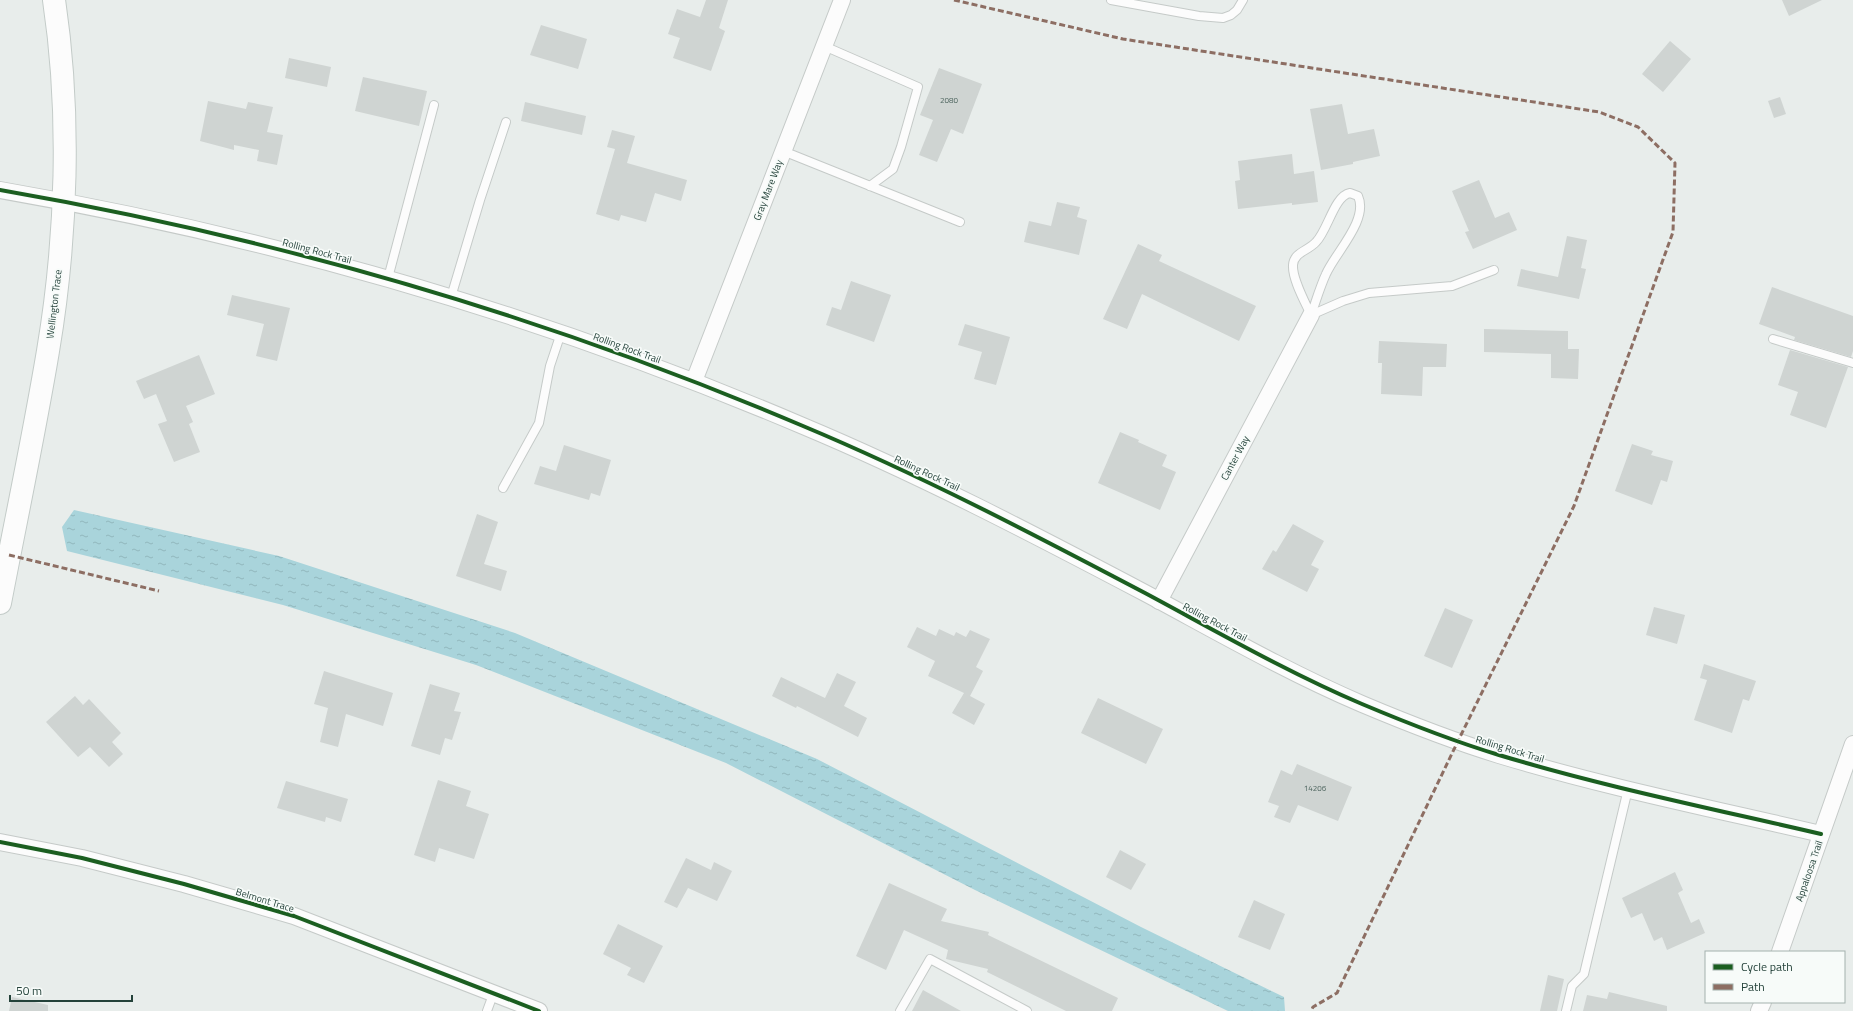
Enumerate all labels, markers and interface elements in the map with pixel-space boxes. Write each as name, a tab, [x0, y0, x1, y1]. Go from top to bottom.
house number: 2080	[940, 94, 958, 106]
street label: Gray Mare Way	[750, 157, 787, 223]
street label: Rolling Rock Trail	[281, 235, 353, 267]
street label: Wellington Trace	[42, 269, 66, 339]
street label: Rolling Rock Trail	[591, 329, 663, 367]
street label: Canter Way	[1217, 433, 1253, 483]
street label: Rolling Rock Trail	[892, 451, 962, 495]
street label: Rolling Rock Trail	[1180, 599, 1250, 645]
street label: Rolling Rock Trail	[1474, 731, 1546, 767]
house number: 14206	[1304, 782, 1327, 794]
street label: Appaloosa Trail	[1792, 838, 1826, 904]
street label: Belmont Trace	[234, 884, 296, 916]
legend	[1705, 951, 1845, 1003]
text: Cycle path	[1741, 957, 1793, 976]
scale bar	[10, 977, 132, 1003]
text: Path	[1741, 977, 1765, 996]
text: 50 m	[16, 981, 42, 1000]

